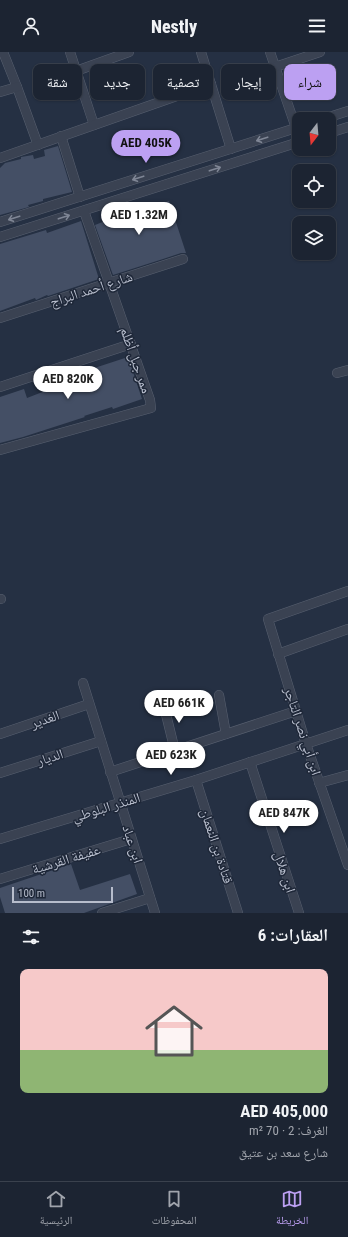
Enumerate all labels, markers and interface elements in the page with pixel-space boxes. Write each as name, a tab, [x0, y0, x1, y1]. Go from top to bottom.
icon: person	[20, 15, 42, 37]
icon: menu	[306, 15, 328, 37]
text: Nestly	[151, 16, 197, 37]
chip: شقة	[33, 64, 82, 100]
chip: جديد	[90, 64, 145, 100]
chip: تصفية	[153, 64, 213, 100]
chip: إيجار	[221, 64, 276, 100]
chip: شراء	[284, 64, 336, 100]
north arrow	[292, 112, 336, 156]
map controls	[292, 112, 336, 260]
pin: AED 405K	[105, 130, 187, 164]
text: AED 405K	[120, 135, 172, 150]
one-way arrow	[256, 135, 268, 143]
button: locate	[292, 164, 336, 208]
one-way arrow	[208, 165, 221, 172]
one-way arrow	[132, 175, 145, 182]
pin: AED 1.32M	[93, 202, 185, 236]
text: AED 1.32M	[110, 207, 168, 222]
one-way arrow	[57, 213, 70, 220]
one-way arrow	[8, 214, 20, 222]
button: layers	[292, 216, 336, 260]
street label: شارع أحمد البراج	[48, 268, 135, 312]
street label: ممر جبل أظلم	[115, 325, 155, 396]
pin: AED 820K	[27, 366, 109, 400]
text: AED 820K	[42, 371, 94, 386]
street label: ابن أبي نصر التاجر	[278, 684, 325, 778]
pin: AED 661K	[138, 690, 220, 724]
text: AED 661K	[153, 695, 205, 710]
street label: الغدير	[28, 707, 62, 733]
pin: AED 623K	[130, 742, 212, 776]
street label: الديار	[34, 745, 65, 770]
text: AED 623K	[145, 747, 197, 762]
street label: المنذر البلوطي	[70, 789, 143, 828]
pin: AED 847K	[243, 800, 325, 834]
text: AED 847K	[258, 805, 310, 820]
street label: قتادة بن النعمان	[196, 806, 237, 886]
street label: ابن عباد	[118, 823, 147, 865]
street label: عفيفة القرشية	[30, 841, 102, 878]
street label: ابن هلال	[270, 849, 299, 895]
scale bar	[12, 885, 113, 904]
text: 100 m	[18, 887, 45, 900]
text: العقارات: 6	[258, 925, 328, 945]
icon: filters	[20, 926, 42, 948]
icon: home	[138, 995, 210, 1067]
text: AED 405,000	[240, 1101, 328, 1121]
text: الغرف: 2 · 70 m²	[249, 1123, 328, 1138]
text: شارع سعد بن عتيق	[239, 1145, 328, 1160]
tab: الرئيسية	[40, 1188, 72, 1231]
tab: المحفوظات	[152, 1188, 197, 1231]
tab: الخريطة	[276, 1188, 308, 1231]

